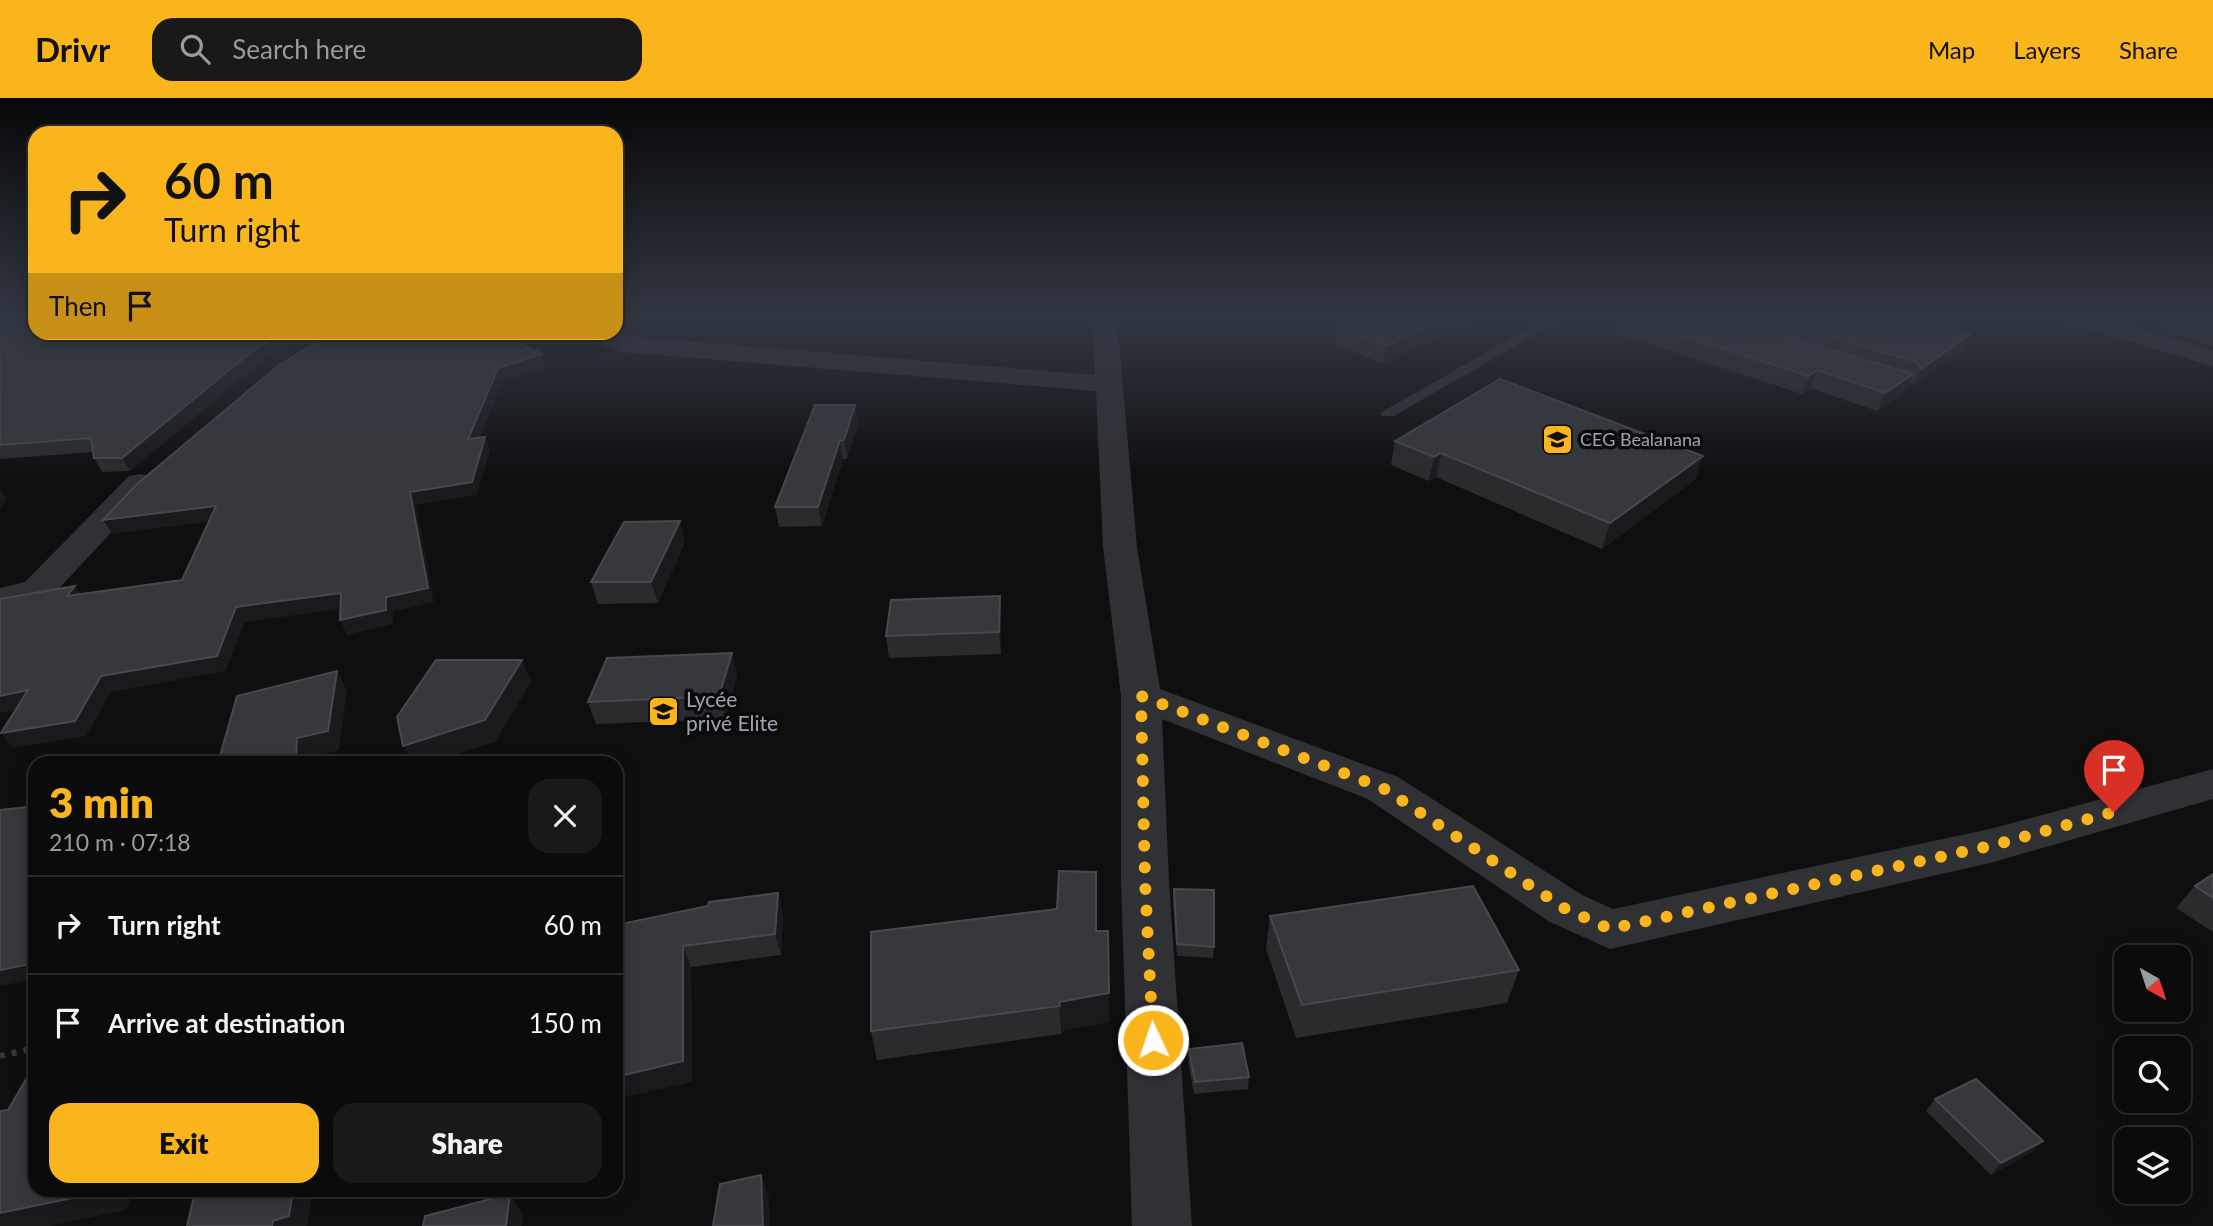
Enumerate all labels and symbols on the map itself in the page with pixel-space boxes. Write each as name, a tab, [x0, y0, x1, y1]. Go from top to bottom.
school or university icon: CEG Bealanana	[1540, 423, 1574, 457]
place label: CEG Bealanana	[1580, 428, 1701, 450]
place label: Lycée privé Elite	[686, 686, 778, 735]
school or university icon: Lycée privé Elite	[646, 695, 680, 729]
pin	[2084, 740, 2144, 812]
north arrow	[2114, 945, 2191, 1022]
position arrow	[1116, 1003, 1190, 1077]

